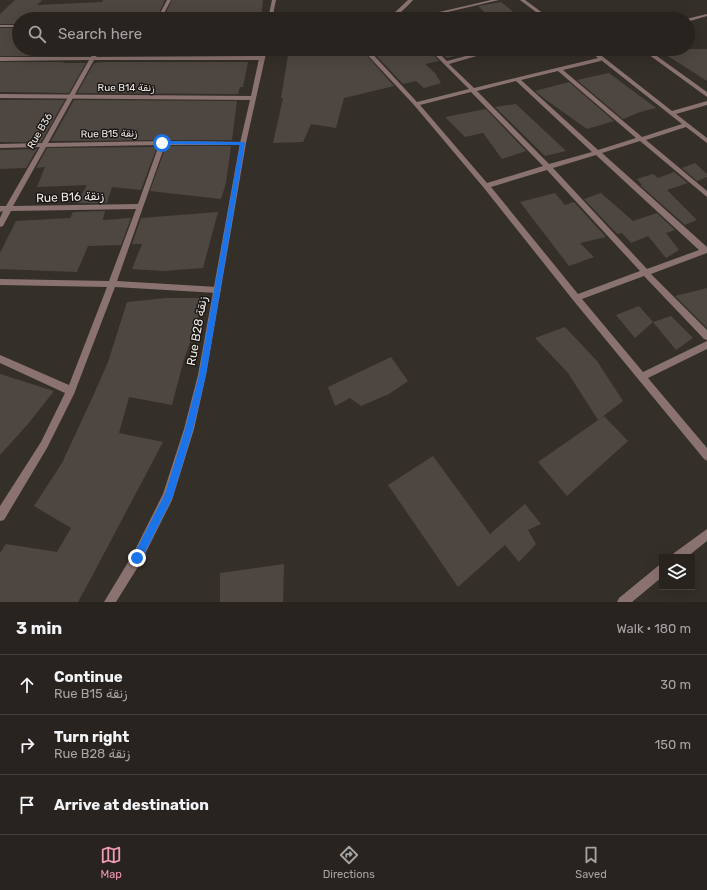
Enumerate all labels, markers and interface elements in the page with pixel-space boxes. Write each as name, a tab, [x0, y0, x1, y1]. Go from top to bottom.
search box	[12, 12, 695, 56]
icon: search	[26, 23, 48, 45]
text: Search here	[58, 25, 142, 43]
street label: Rue B14 زنقة	[98, 82, 154, 94]
street label: Rue B36	[25, 111, 55, 151]
street label: Rue B15 زنقة	[81, 128, 137, 140]
route start	[153, 134, 171, 152]
street label: Rue B16 زنقة	[36, 189, 104, 206]
street label: Rue B28 زنقة	[184, 295, 211, 367]
route end	[128, 549, 146, 567]
map controls	[659, 554, 695, 590]
button: layers	[659, 554, 695, 590]
text: 3 min	[16, 618, 62, 638]
text: Walk · 180 m	[616, 621, 691, 636]
text: Continue	[54, 668, 123, 686]
icon: ahead	[16, 674, 38, 696]
text: 30 m	[660, 677, 691, 692]
text: Rue B15 زنقة	[54, 686, 128, 701]
text: Turn right	[54, 728, 129, 746]
icon: right	[16, 734, 38, 756]
text: 150 m	[655, 737, 691, 752]
text: Rue B28 زنقة	[54, 746, 130, 761]
icon: arrive	[16, 794, 38, 816]
text: Arrive at destination	[54, 796, 209, 814]
tab: Map	[100, 844, 122, 881]
tab: Directions	[323, 844, 375, 881]
tab: Saved	[575, 844, 607, 881]

